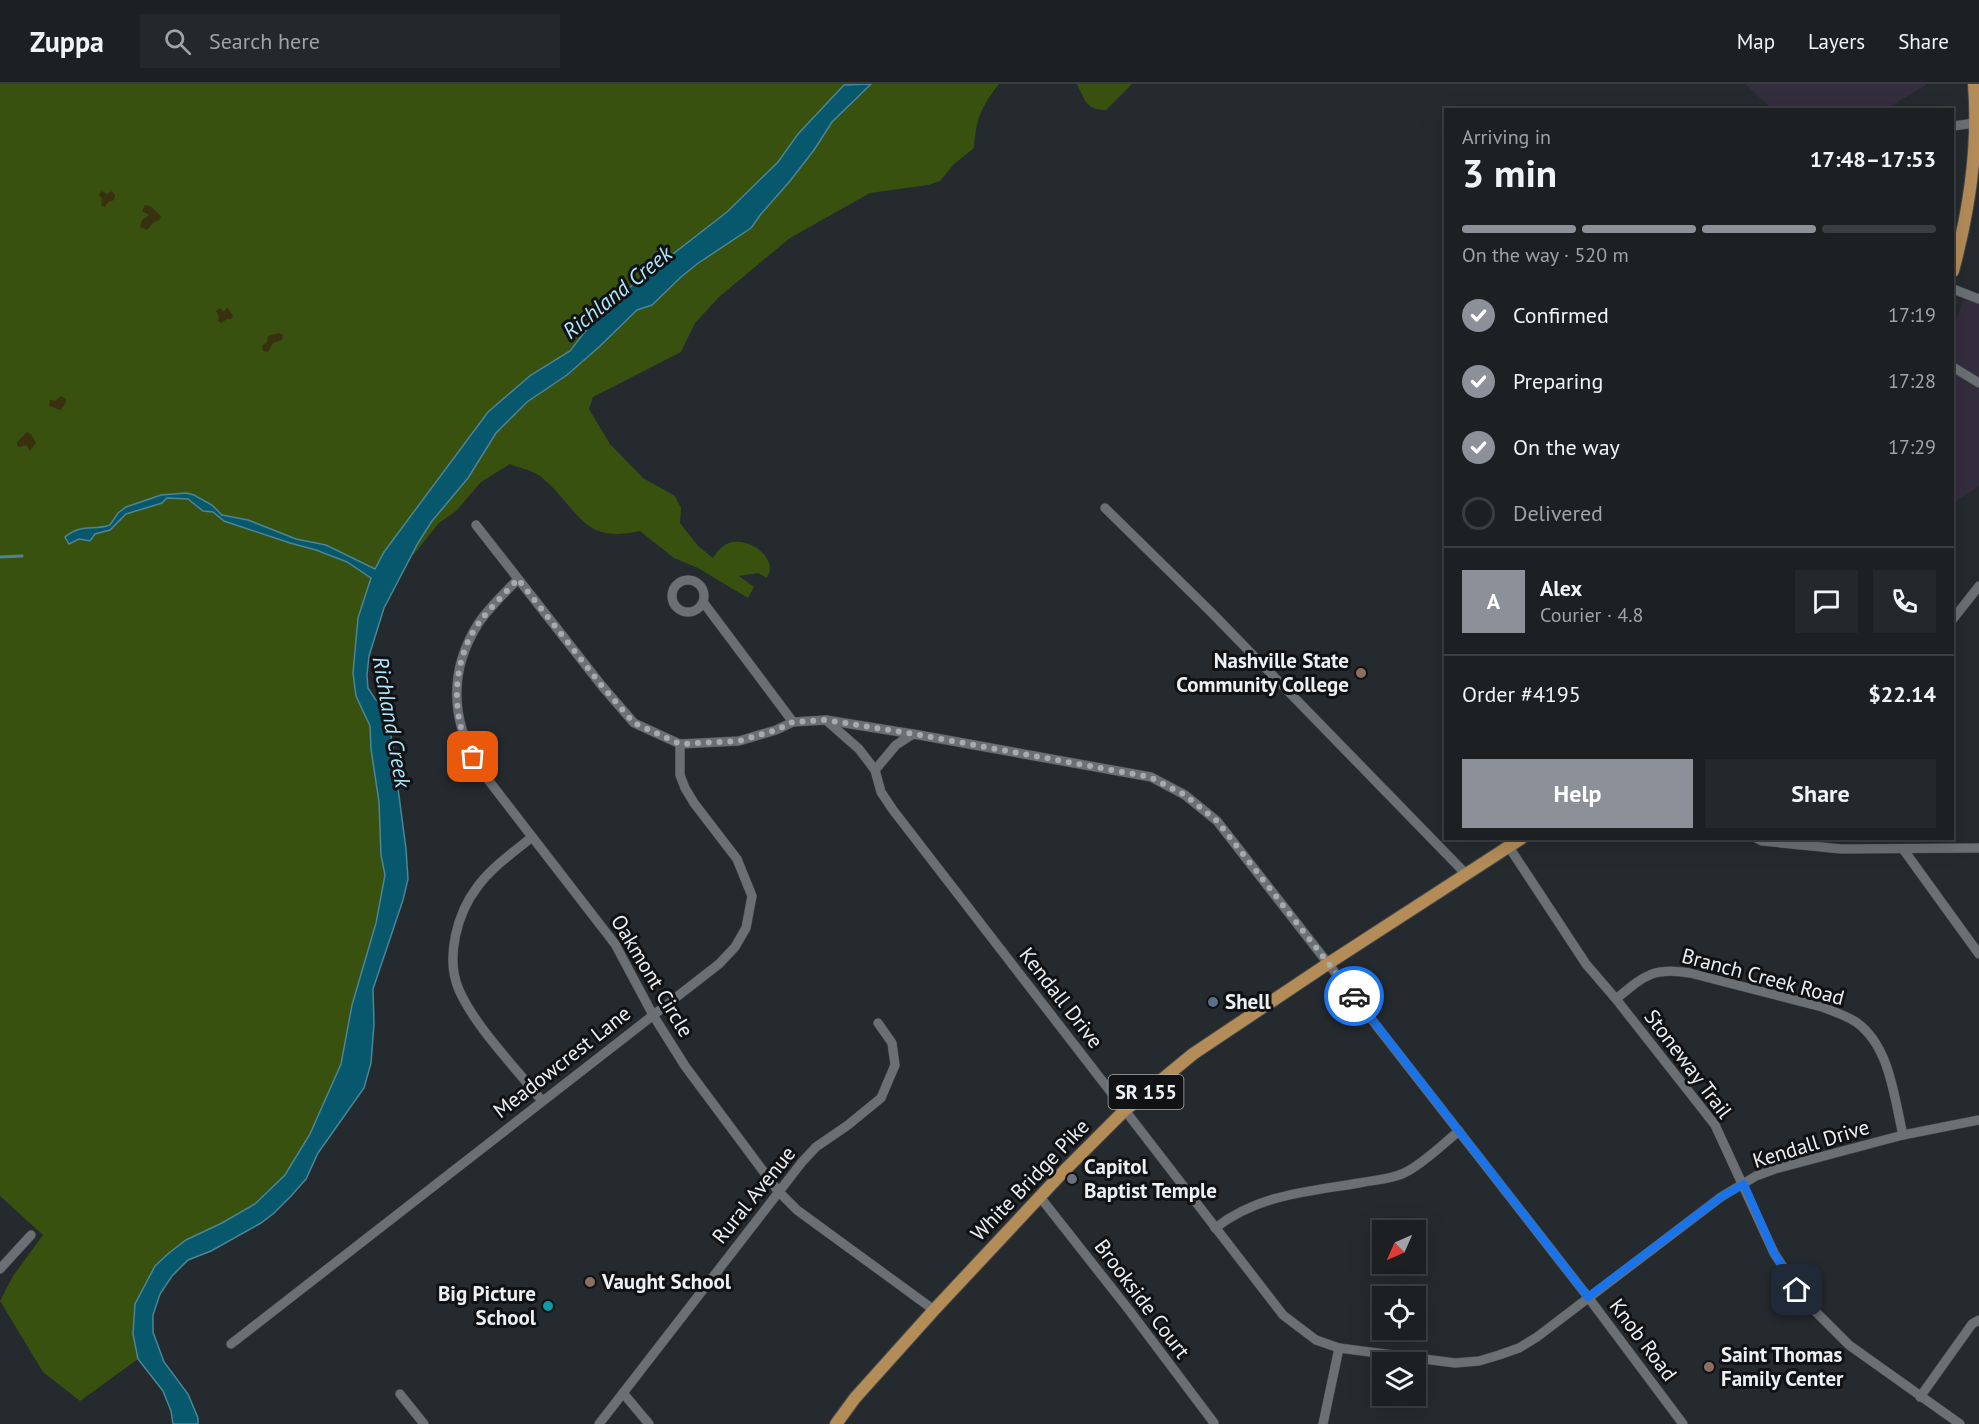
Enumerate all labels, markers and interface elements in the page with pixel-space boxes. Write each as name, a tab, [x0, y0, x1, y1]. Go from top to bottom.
search box	[140, 14, 560, 68]
text: Zuppa	[30, 23, 104, 60]
icon: search	[161, 25, 194, 58]
text: Search here	[209, 27, 320, 55]
text: Map	[1737, 28, 1775, 55]
text: Layers	[1808, 28, 1865, 55]
text: Share	[1898, 28, 1949, 55]
text: Arriving in	[1462, 124, 1551, 150]
text: 17:48–17:53	[1810, 145, 1936, 173]
text: 3 min	[1462, 147, 1557, 198]
water label: Richland Creek	[557, 239, 678, 345]
text: On the way · 520 m	[1462, 242, 1629, 268]
icon: check	[1462, 299, 1495, 332]
text: Confirmed	[1513, 301, 1609, 329]
text: 17:19	[1888, 302, 1936, 328]
icon: check	[1462, 365, 1495, 398]
text: Preparing	[1513, 367, 1603, 395]
text: 17:28	[1888, 368, 1936, 394]
icon: check	[1462, 431, 1495, 464]
text: On the way	[1513, 433, 1620, 461]
text: 17:29	[1888, 434, 1936, 460]
text: Delivered	[1513, 499, 1603, 527]
button: chat	[1795, 570, 1858, 633]
button: phone	[1873, 570, 1936, 633]
text: Alex	[1540, 574, 1582, 602]
text: A	[1487, 587, 1500, 615]
text: Courier · 4.8	[1540, 602, 1643, 628]
place label: Nashville State Community College	[1176, 647, 1349, 698]
water label: Richland Creek	[367, 654, 417, 791]
marker: Nashville State Community College	[1354, 666, 1368, 680]
text: Order #4195	[1462, 680, 1581, 708]
text: $22.14	[1868, 680, 1936, 708]
pin	[447, 731, 498, 782]
icon: bag	[456, 740, 489, 773]
button: Help	[1462, 759, 1693, 828]
button: Share	[1705, 759, 1936, 828]
street label: Oakmont Circle	[605, 909, 700, 1042]
street label: Kendall Drive	[1014, 942, 1109, 1054]
street label: Branch Creek Road	[1679, 942, 1847, 1011]
courier	[1324, 966, 1384, 1026]
icon: car	[1338, 980, 1371, 1013]
place label: Shell	[1225, 988, 1271, 1015]
marker: Shell	[1206, 995, 1220, 1009]
street label: Meadowcrest Lane	[488, 1000, 636, 1124]
street label: Stoneway Trail	[1639, 1004, 1738, 1124]
road number: SR 155	[1108, 1075, 1184, 1109]
street label: White Bridge Pike	[965, 1113, 1095, 1246]
street label: Kendall Drive	[1749, 1113, 1872, 1174]
street label: Rural Avenue	[706, 1140, 801, 1249]
place label: Capitol Baptist Temple	[1084, 1153, 1217, 1204]
marker: Capitol Baptist Temple	[1065, 1172, 1079, 1186]
north arrow	[1372, 1220, 1426, 1274]
map controls	[1372, 1220, 1426, 1406]
street label: Brookside Court	[1089, 1234, 1196, 1364]
pin	[1771, 1264, 1822, 1315]
place label: Vaught School	[601, 1268, 732, 1295]
icon: home	[1780, 1273, 1813, 1306]
marker: Vaught School	[583, 1275, 597, 1289]
place label: Big Picture School	[438, 1280, 537, 1331]
button: locate	[1372, 1286, 1426, 1340]
street label: Knob Road	[1604, 1293, 1683, 1386]
marker: Big Picture School	[541, 1299, 555, 1313]
place label: Saint Thomas Family Center	[1721, 1341, 1844, 1392]
button: layers	[1372, 1352, 1426, 1406]
marker: Saint Thomas Family Center	[1702, 1360, 1716, 1374]

